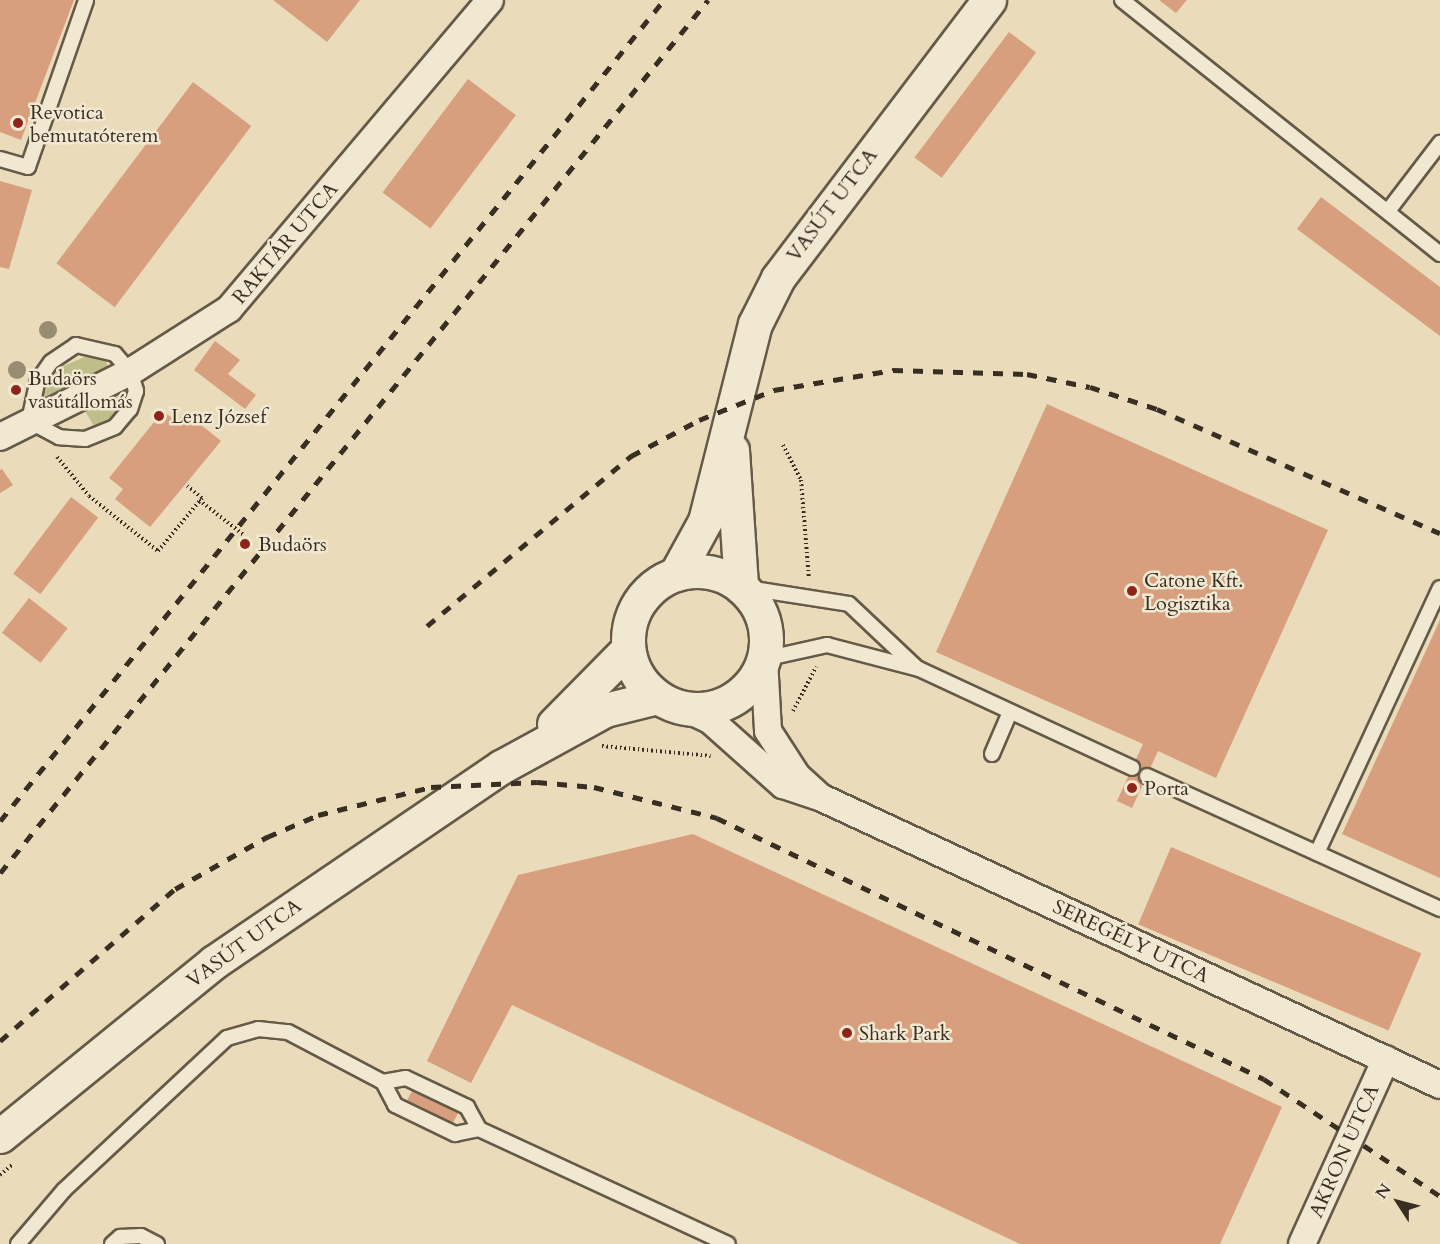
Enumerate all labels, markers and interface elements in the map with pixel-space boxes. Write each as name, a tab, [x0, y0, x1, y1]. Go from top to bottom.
place label: Revotica bemutatóterem	[30, 100, 158, 147]
marker: Revotica bemutatóterem	[11, 116, 25, 130]
street label: VASÚT UTCA	[782, 144, 882, 266]
street label: RAKTÁR UTCA	[227, 177, 343, 309]
place label: Budaörs vasútállomás	[28, 366, 133, 413]
marker: Budaörs vasútállomás	[9, 383, 23, 397]
place label: Lenz József	[171, 404, 266, 428]
marker: Lenz József	[152, 409, 166, 423]
place label: Budaörs	[258, 532, 327, 556]
marker: Budaörs	[236, 535, 254, 553]
place label: Catone Kft. Logisztika	[1144, 568, 1243, 615]
marker: Catone Kft. Logisztika	[1125, 584, 1139, 598]
place label: Porta	[1144, 776, 1189, 800]
marker: Porta	[1125, 781, 1139, 795]
street label: VASÚT UTCA	[182, 893, 306, 993]
street label: SEREGÉLY UTCA	[1049, 894, 1213, 988]
place label: Shark Park	[859, 1021, 950, 1045]
marker: Shark Park	[840, 1026, 854, 1040]
street label: AKRON UTCA	[1304, 1081, 1384, 1221]
north arrow	[1368, 1172, 1428, 1232]

